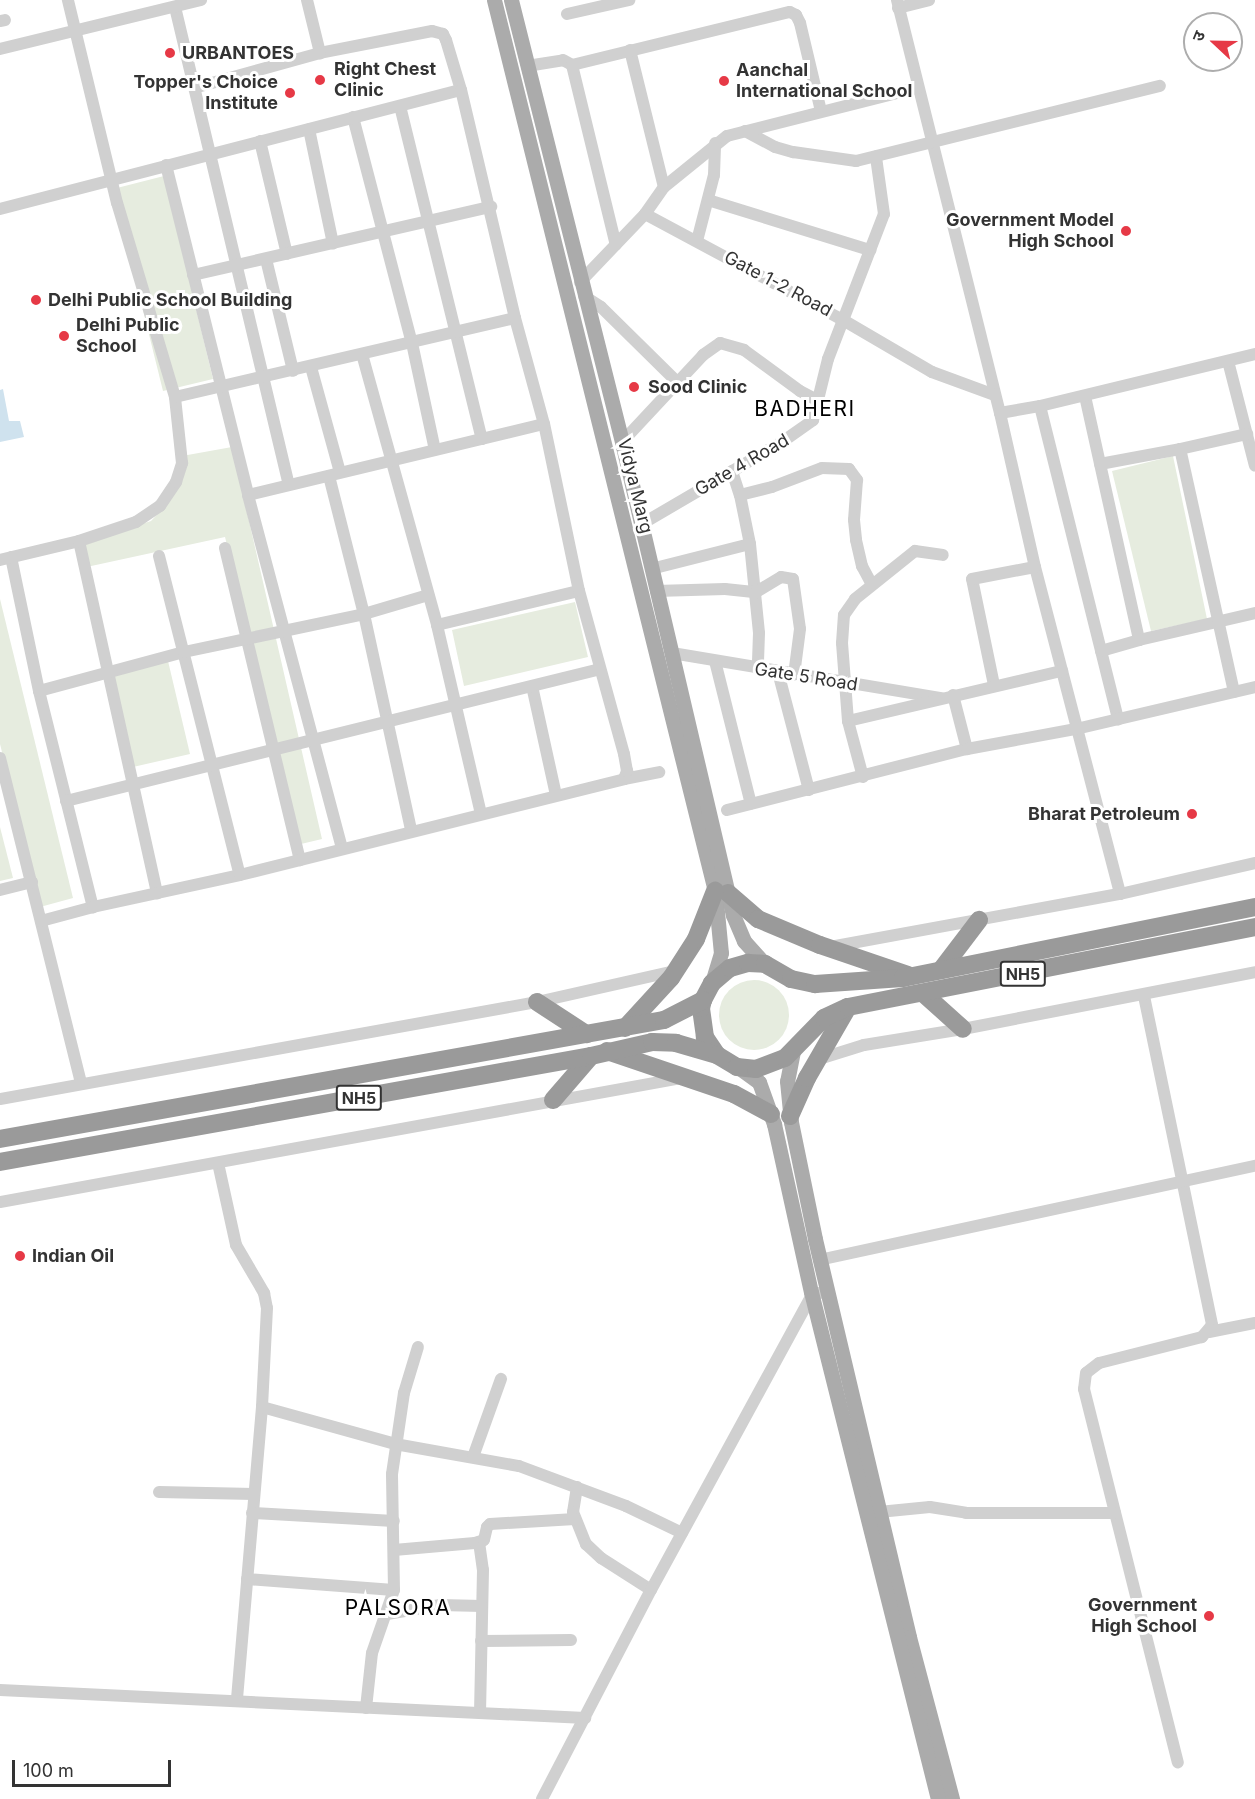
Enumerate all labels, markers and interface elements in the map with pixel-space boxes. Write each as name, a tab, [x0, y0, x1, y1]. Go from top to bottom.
north arrow	[1183, 12, 1243, 72]
text: उ	[1187, 28, 1209, 44]
place label: URBANTOES	[182, 42, 294, 64]
marker: URBANTOES	[163, 46, 177, 60]
place label: Right Chest Clinic	[334, 59, 436, 101]
place label: Aanchal International School	[736, 60, 912, 103]
marker: Right Chest Clinic	[311, 71, 329, 89]
place label: Topper's Choice Institute	[134, 72, 278, 115]
marker: Aanchal International School	[717, 74, 731, 88]
marker: Topper's Choice Institute	[283, 86, 297, 100]
place label: Government Model High School	[946, 210, 1114, 252]
marker: Government Model High School	[1119, 224, 1133, 238]
street label: Gate 1-2 Road	[720, 246, 836, 322]
place label: Delhi Public School Building	[48, 289, 292, 311]
marker: Delhi Public School Building	[29, 293, 43, 307]
place label: Delhi Public School	[76, 315, 180, 358]
marker: Delhi Public School	[57, 329, 71, 343]
place label: Sood Clinic	[648, 376, 747, 398]
marker: Sood Clinic	[625, 378, 643, 396]
district label: BADHERI	[754, 396, 856, 422]
street label: Gate 4 Road	[691, 429, 793, 501]
street label: Vidya Marg	[613, 436, 657, 536]
street label: Gate 5 Road	[753, 658, 859, 696]
place label: Bharat Petroleum	[1028, 803, 1180, 825]
marker: Bharat Petroleum	[1185, 807, 1199, 821]
road number: NH5	[999, 961, 1047, 987]
road number: NH5	[335, 1085, 383, 1111]
place label: Indian Oil	[32, 1245, 114, 1267]
marker: Indian Oil	[13, 1249, 27, 1263]
district label: PALSORA	[345, 1595, 451, 1621]
place label: Government High School	[1088, 1595, 1197, 1638]
marker: Government High School	[1202, 1609, 1216, 1623]
scale bar	[15, 1748, 174, 1786]
text: 100 m	[23, 1760, 74, 1781]

